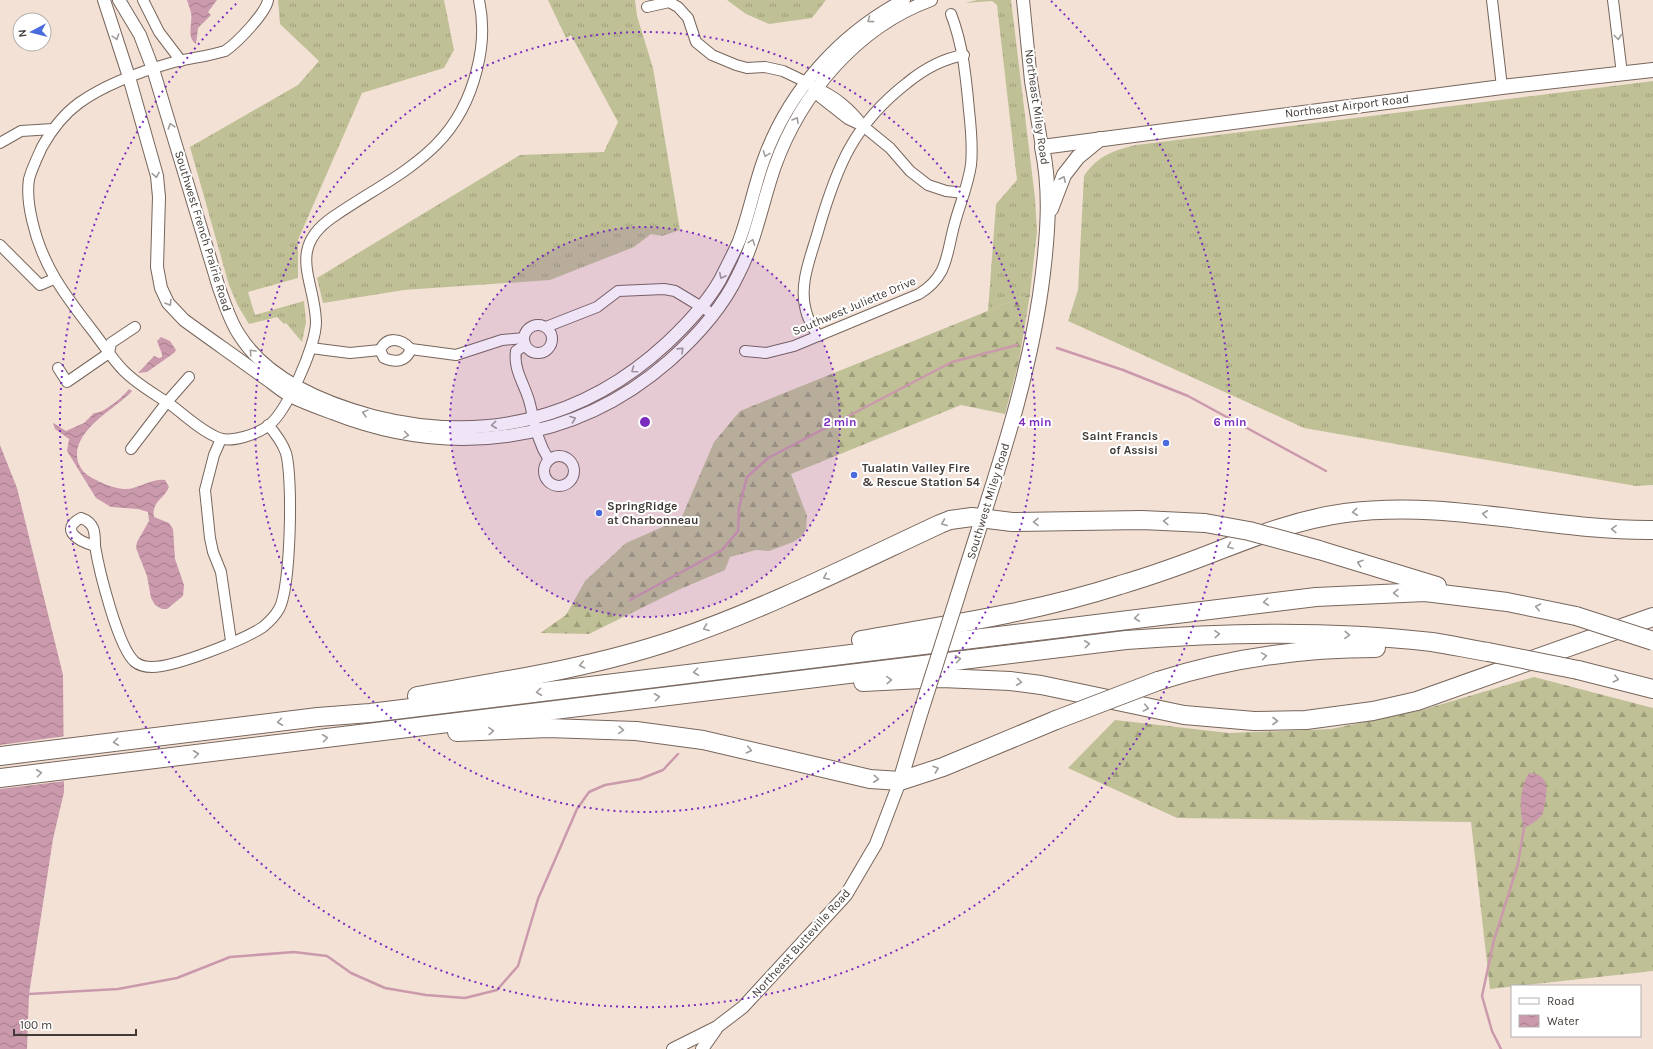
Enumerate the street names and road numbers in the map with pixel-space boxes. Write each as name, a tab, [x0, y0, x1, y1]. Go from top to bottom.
street label: Northeast Miley Road	[1022, 48, 1052, 166]
street label: Northeast Airport Road	[1284, 91, 1410, 121]
street label: Southwest French Prairie Road	[172, 149, 234, 313]
street label: Southwest Juliette Drive	[790, 274, 918, 338]
street label: Southwest Miley Road	[964, 441, 1012, 561]
street label: Northeast Butteville Road	[749, 886, 853, 1000]

